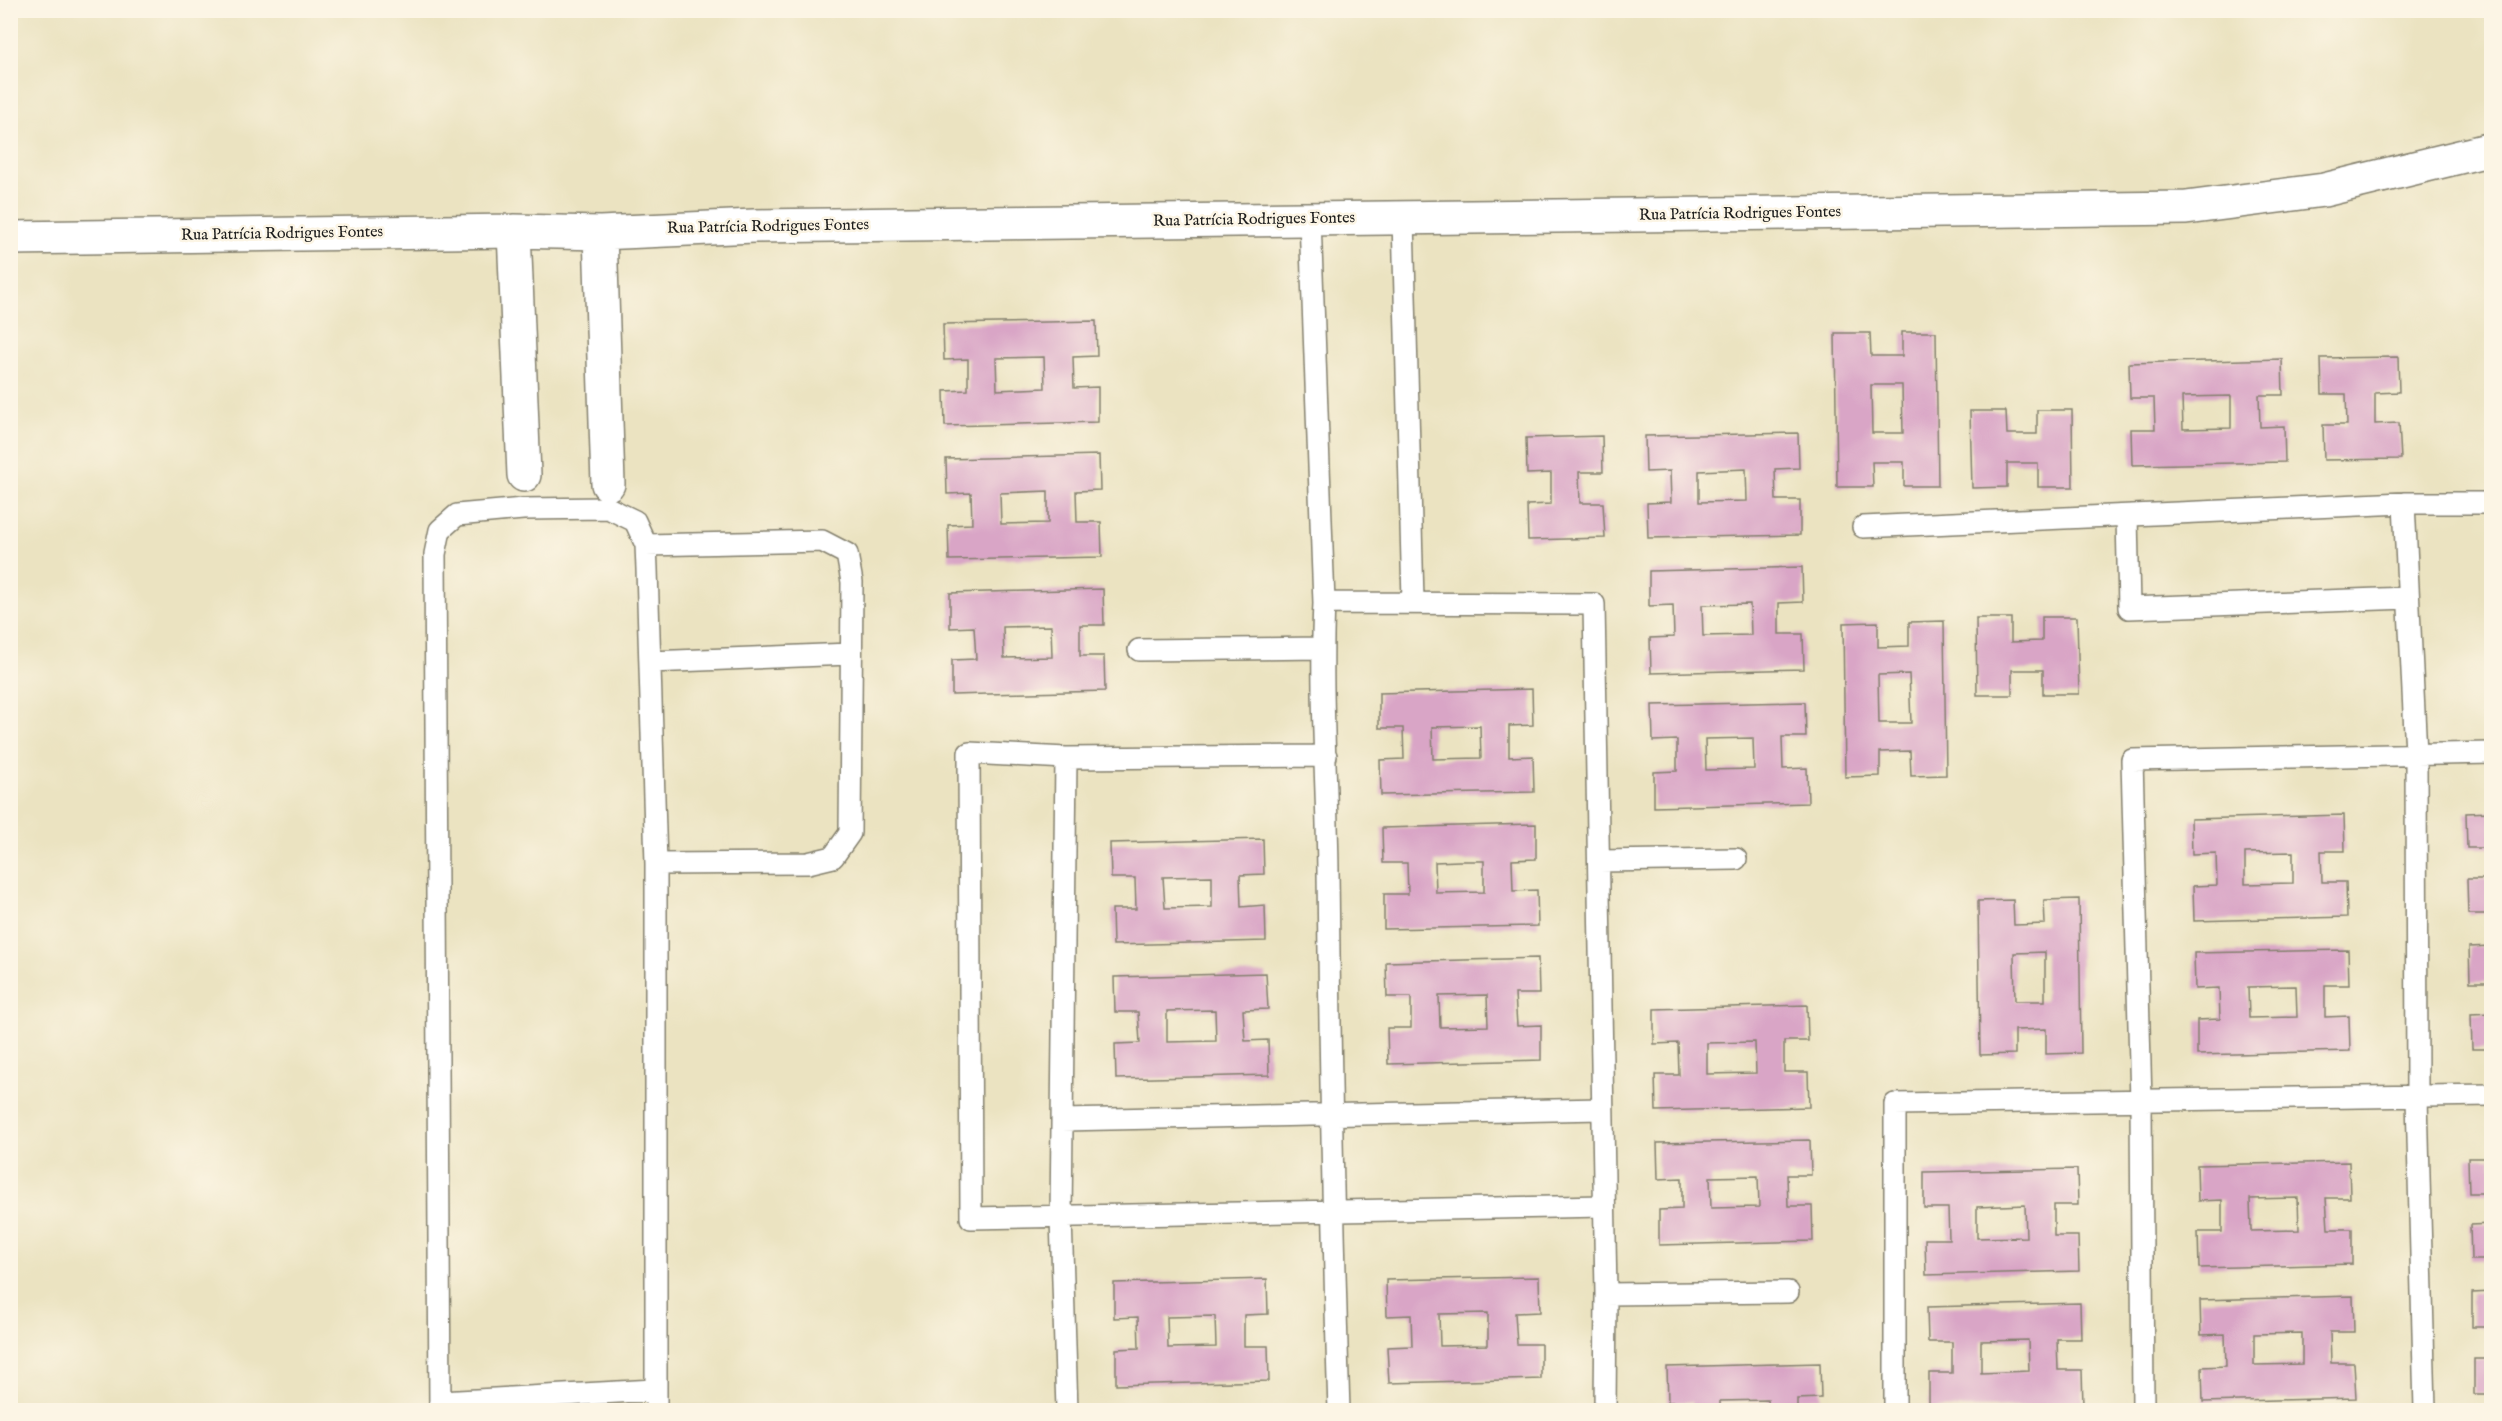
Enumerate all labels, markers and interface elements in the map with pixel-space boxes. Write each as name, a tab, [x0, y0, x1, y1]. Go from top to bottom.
street label: Rua Patrícia Rodrigues Fontes	[1639, 202, 1842, 226]
street label: Rua Patrícia Rodrigues Fontes	[1153, 208, 1356, 232]
street label: Rua Patrícia Rodrigues Fontes	[667, 215, 870, 239]
street label: Rua Patrícia Rodrigues Fontes	[181, 222, 384, 246]

